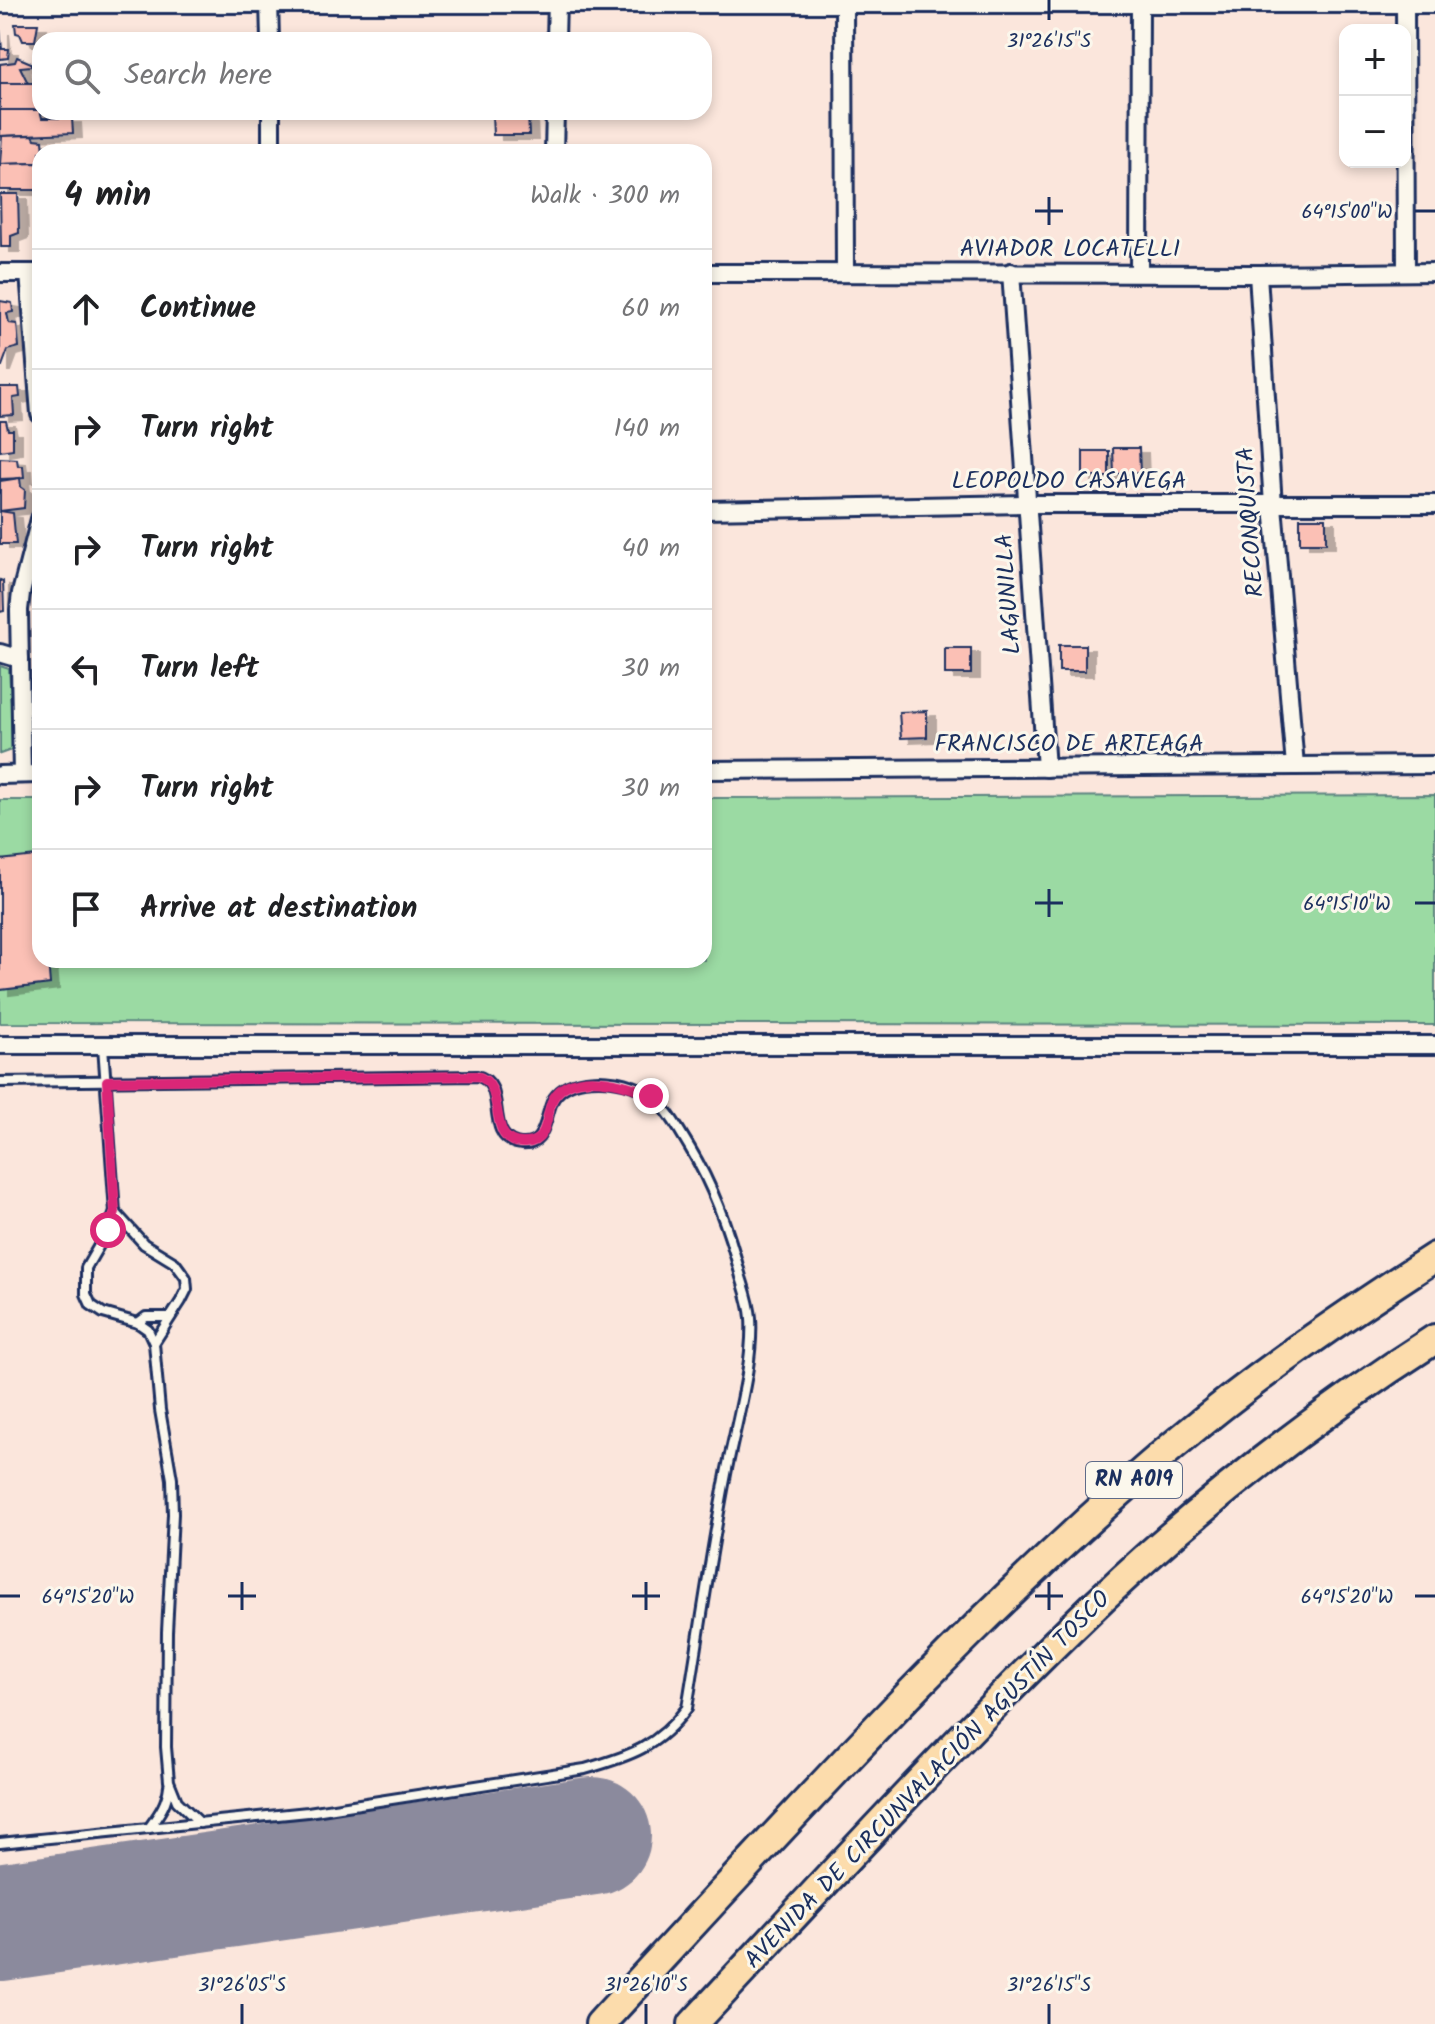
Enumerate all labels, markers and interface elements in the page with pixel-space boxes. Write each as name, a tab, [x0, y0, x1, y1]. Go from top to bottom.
map controls	[1339, 24, 1411, 168]
button: +	[1339, 24, 1411, 96]
text: 31°26'15"S	[1007, 26, 1092, 58]
search box	[32, 32, 712, 120]
text: Search here	[124, 52, 272, 100]
icon: search	[60, 54, 104, 98]
button: −	[1339, 96, 1411, 168]
text: 4 min	[64, 169, 151, 223]
text: Walk · 300 m	[530, 175, 680, 217]
text: 64°15'00"W	[1301, 197, 1393, 229]
street label: AVIADOR LOCATELLI	[960, 230, 1180, 269]
text: Continue	[140, 285, 256, 333]
icon: ahead	[64, 287, 108, 331]
text: 60 m	[621, 288, 680, 330]
text: Turn right	[140, 405, 273, 453]
icon: right	[64, 407, 108, 451]
text: 140 m	[613, 408, 680, 450]
street label: RECONQUISTA	[1226, 445, 1276, 599]
street label: LEOPOLDO CASAVEGA	[952, 462, 1186, 501]
text: Turn right	[140, 525, 273, 573]
icon: right	[64, 527, 108, 571]
text: 40 m	[622, 528, 680, 570]
street label: LAGUNILLA	[985, 532, 1033, 656]
text: Turn left	[140, 645, 259, 693]
icon: left	[64, 647, 108, 691]
text: 30 m	[621, 648, 680, 690]
street label: FRANCISCO DE ARTEAGA	[934, 725, 1204, 764]
text: Turn right	[140, 765, 273, 813]
icon: right	[64, 767, 108, 811]
text: 30 m	[621, 768, 680, 810]
text: Arrive at destination	[140, 885, 417, 933]
icon: arrive	[64, 887, 108, 931]
text: 64°15'10"W	[1303, 889, 1391, 921]
route end	[633, 1078, 669, 1114]
route start	[90, 1212, 126, 1248]
road number: RN A019	[1086, 1462, 1182, 1498]
street label: AVENIDA DE CIRCUNVALACIÓN AGUSTÍN TOSCO	[735, 1581, 1121, 1978]
text: 64°15'20"W	[42, 1582, 134, 1614]
text: 64°15'20"W	[1301, 1582, 1393, 1614]
text: 31°26'05"S	[198, 1970, 286, 2002]
text: 31°26'10"S	[604, 1970, 688, 2002]
text: 31°26'15"S	[1007, 1970, 1092, 2002]

